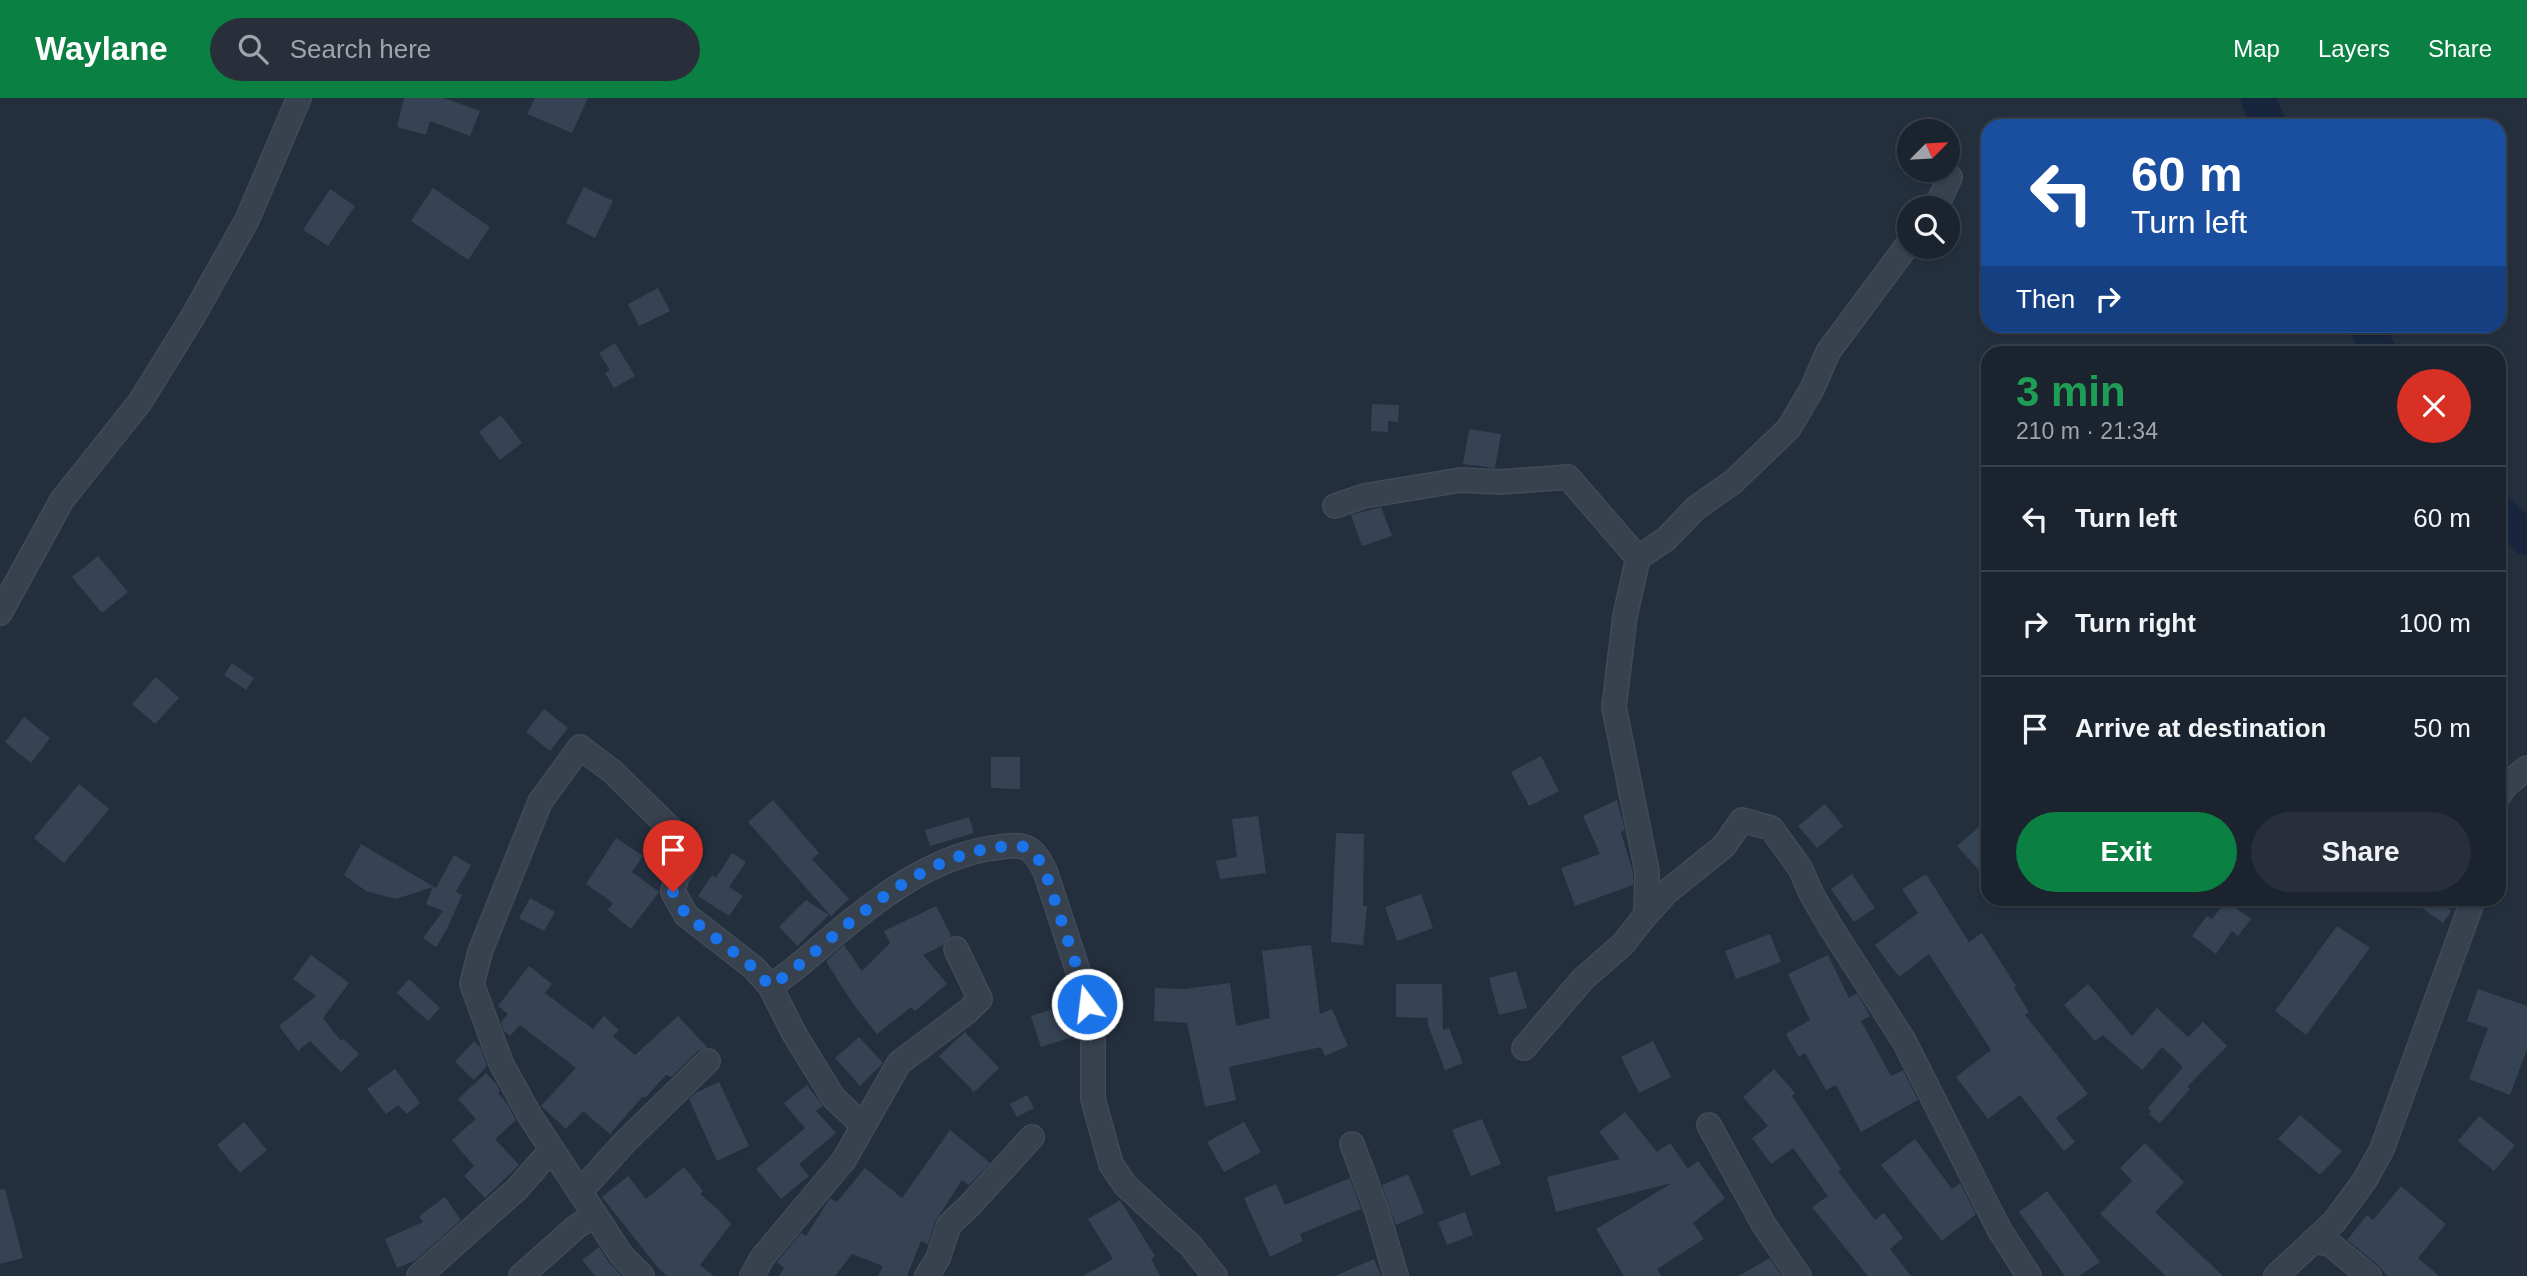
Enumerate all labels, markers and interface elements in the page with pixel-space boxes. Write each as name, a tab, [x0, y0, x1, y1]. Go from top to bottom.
search box	[210, 18, 700, 81]
text: Waylane	[35, 30, 168, 67]
icon: search	[234, 30, 272, 68]
text: Search here	[290, 34, 431, 64]
text: Map	[2233, 35, 2280, 62]
text: Layers	[2318, 35, 2390, 62]
text: Share	[2428, 35, 2492, 62]
north arrow	[1897, 119, 1960, 182]
map controls	[1897, 119, 1960, 259]
icon: left	[2016, 147, 2107, 238]
text: 60 m	[2131, 147, 2243, 201]
button: search	[1897, 196, 1960, 259]
text: Turn left	[2131, 204, 2247, 240]
icon: right	[2089, 280, 2127, 318]
text: Then	[2016, 284, 2075, 314]
text: 3 min	[2016, 368, 2126, 415]
button: close	[2397, 369, 2471, 443]
text: 210 m · 21:34	[2016, 418, 2158, 444]
icon: left	[2016, 500, 2054, 538]
text: Turn left	[2075, 503, 2177, 533]
text: 60 m	[2413, 503, 2471, 533]
icon: right	[2016, 605, 2054, 643]
text: Turn right	[2075, 608, 2196, 638]
text: 100 m	[2399, 608, 2471, 638]
icon: arrive	[2016, 710, 2054, 748]
text: Arrive at destination	[2075, 713, 2326, 743]
text: 50 m	[2413, 713, 2471, 743]
button: Exit	[2016, 812, 2237, 892]
button: Share	[2251, 812, 2471, 892]
pin	[643, 820, 703, 892]
icon: arrive	[654, 831, 692, 869]
position arrow	[1050, 967, 1124, 1041]

